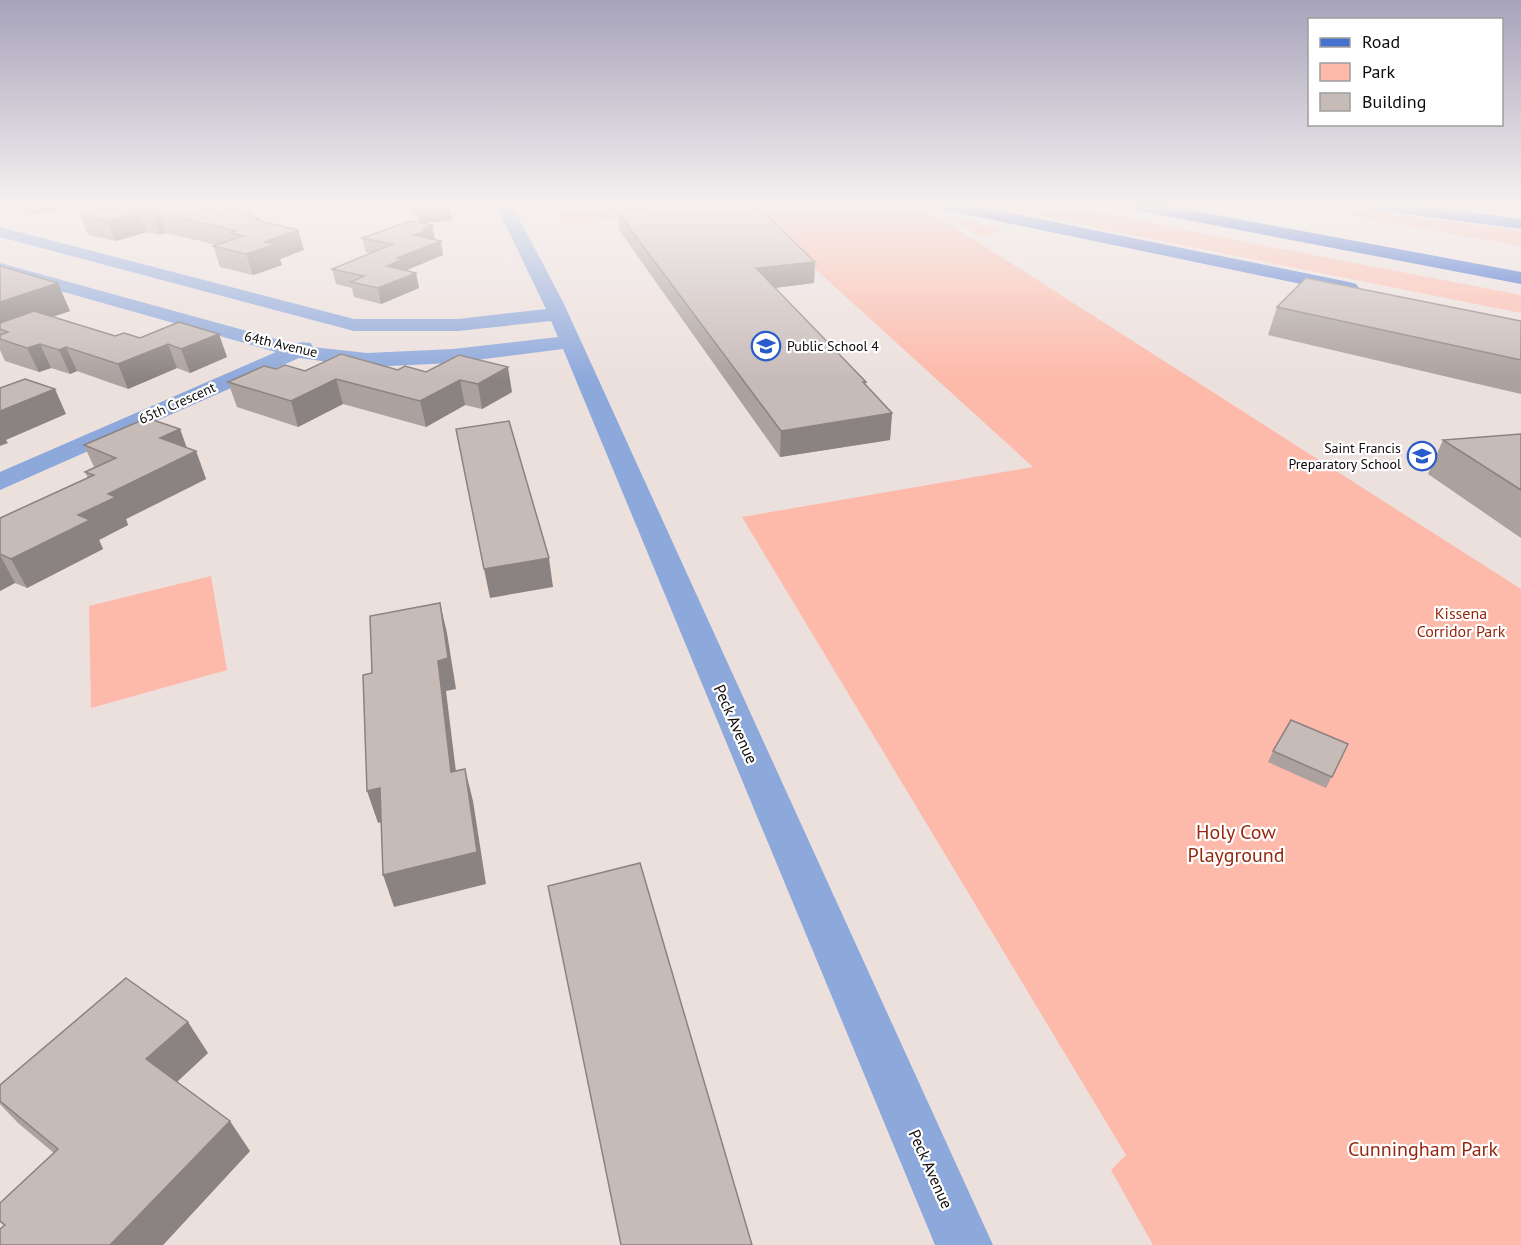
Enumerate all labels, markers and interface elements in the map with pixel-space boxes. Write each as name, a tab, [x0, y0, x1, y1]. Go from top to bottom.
legend	[1308, 18, 1503, 126]
text: Road	[1362, 30, 1400, 53]
text: Park	[1362, 60, 1395, 83]
text: Building	[1362, 90, 1426, 113]
street label: 64th Avenue	[243, 327, 319, 361]
school or university icon: Public School 4	[750, 330, 782, 362]
place label: Public School 4	[787, 337, 879, 355]
street label: 65th Crescent	[136, 378, 219, 428]
place label: Saint Francis Preparatory School	[1288, 439, 1401, 473]
school or university icon: Saint Francis Preparatory School	[1406, 440, 1438, 472]
park label: Kissena Corridor Park	[1417, 603, 1506, 641]
street label: Peck Avenue	[710, 681, 762, 767]
park label: Holy Cow Playground	[1188, 819, 1284, 868]
street label: Peck Avenue	[905, 1126, 957, 1212]
park label: Cunningham Park	[1348, 1136, 1498, 1162]

